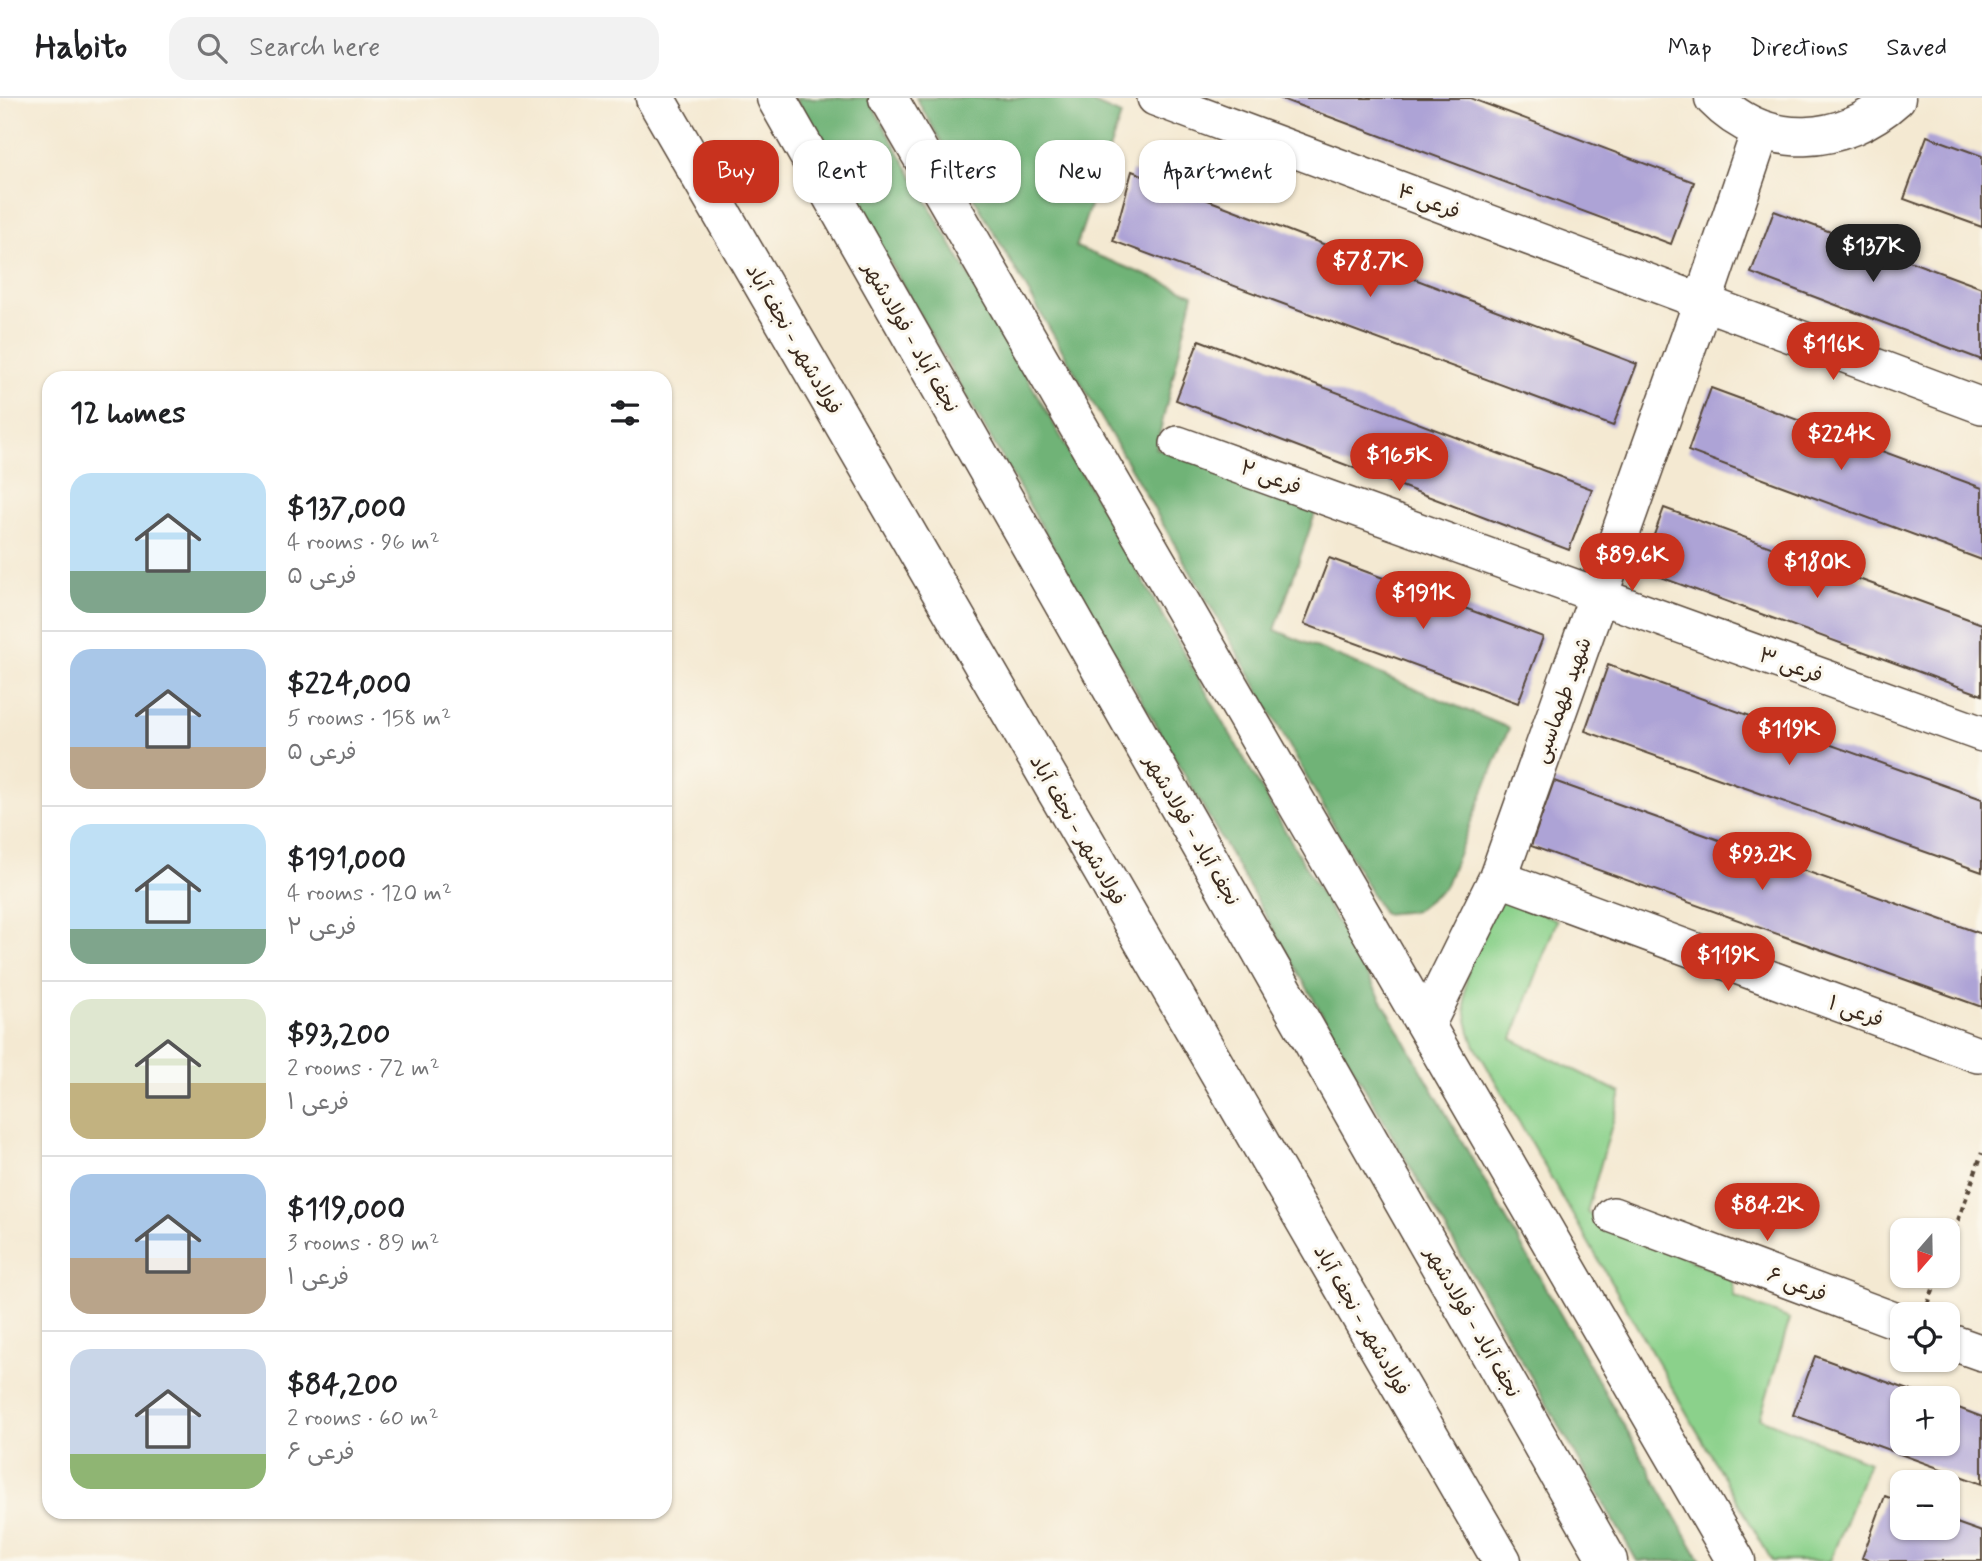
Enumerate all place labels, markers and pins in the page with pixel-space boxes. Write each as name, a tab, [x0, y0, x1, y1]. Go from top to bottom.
pin: $137K	[1824, 225, 1922, 284]
pin: $78.7K	[1313, 240, 1427, 299]
pin: $116K	[1784, 322, 1882, 382]
pin: $224K	[1792, 412, 1890, 472]
pin: $165K	[1350, 434, 1448, 493]
pin: $89.6K	[1575, 533, 1689, 593]
pin: $180K	[1768, 540, 1866, 600]
pin: $191K	[1374, 572, 1472, 631]
pin: $119K	[1740, 708, 1838, 767]
pin: $93.2K	[1705, 832, 1819, 892]
pin: $119K	[1679, 934, 1777, 993]
pin: $84.2K	[1710, 1184, 1824, 1243]

